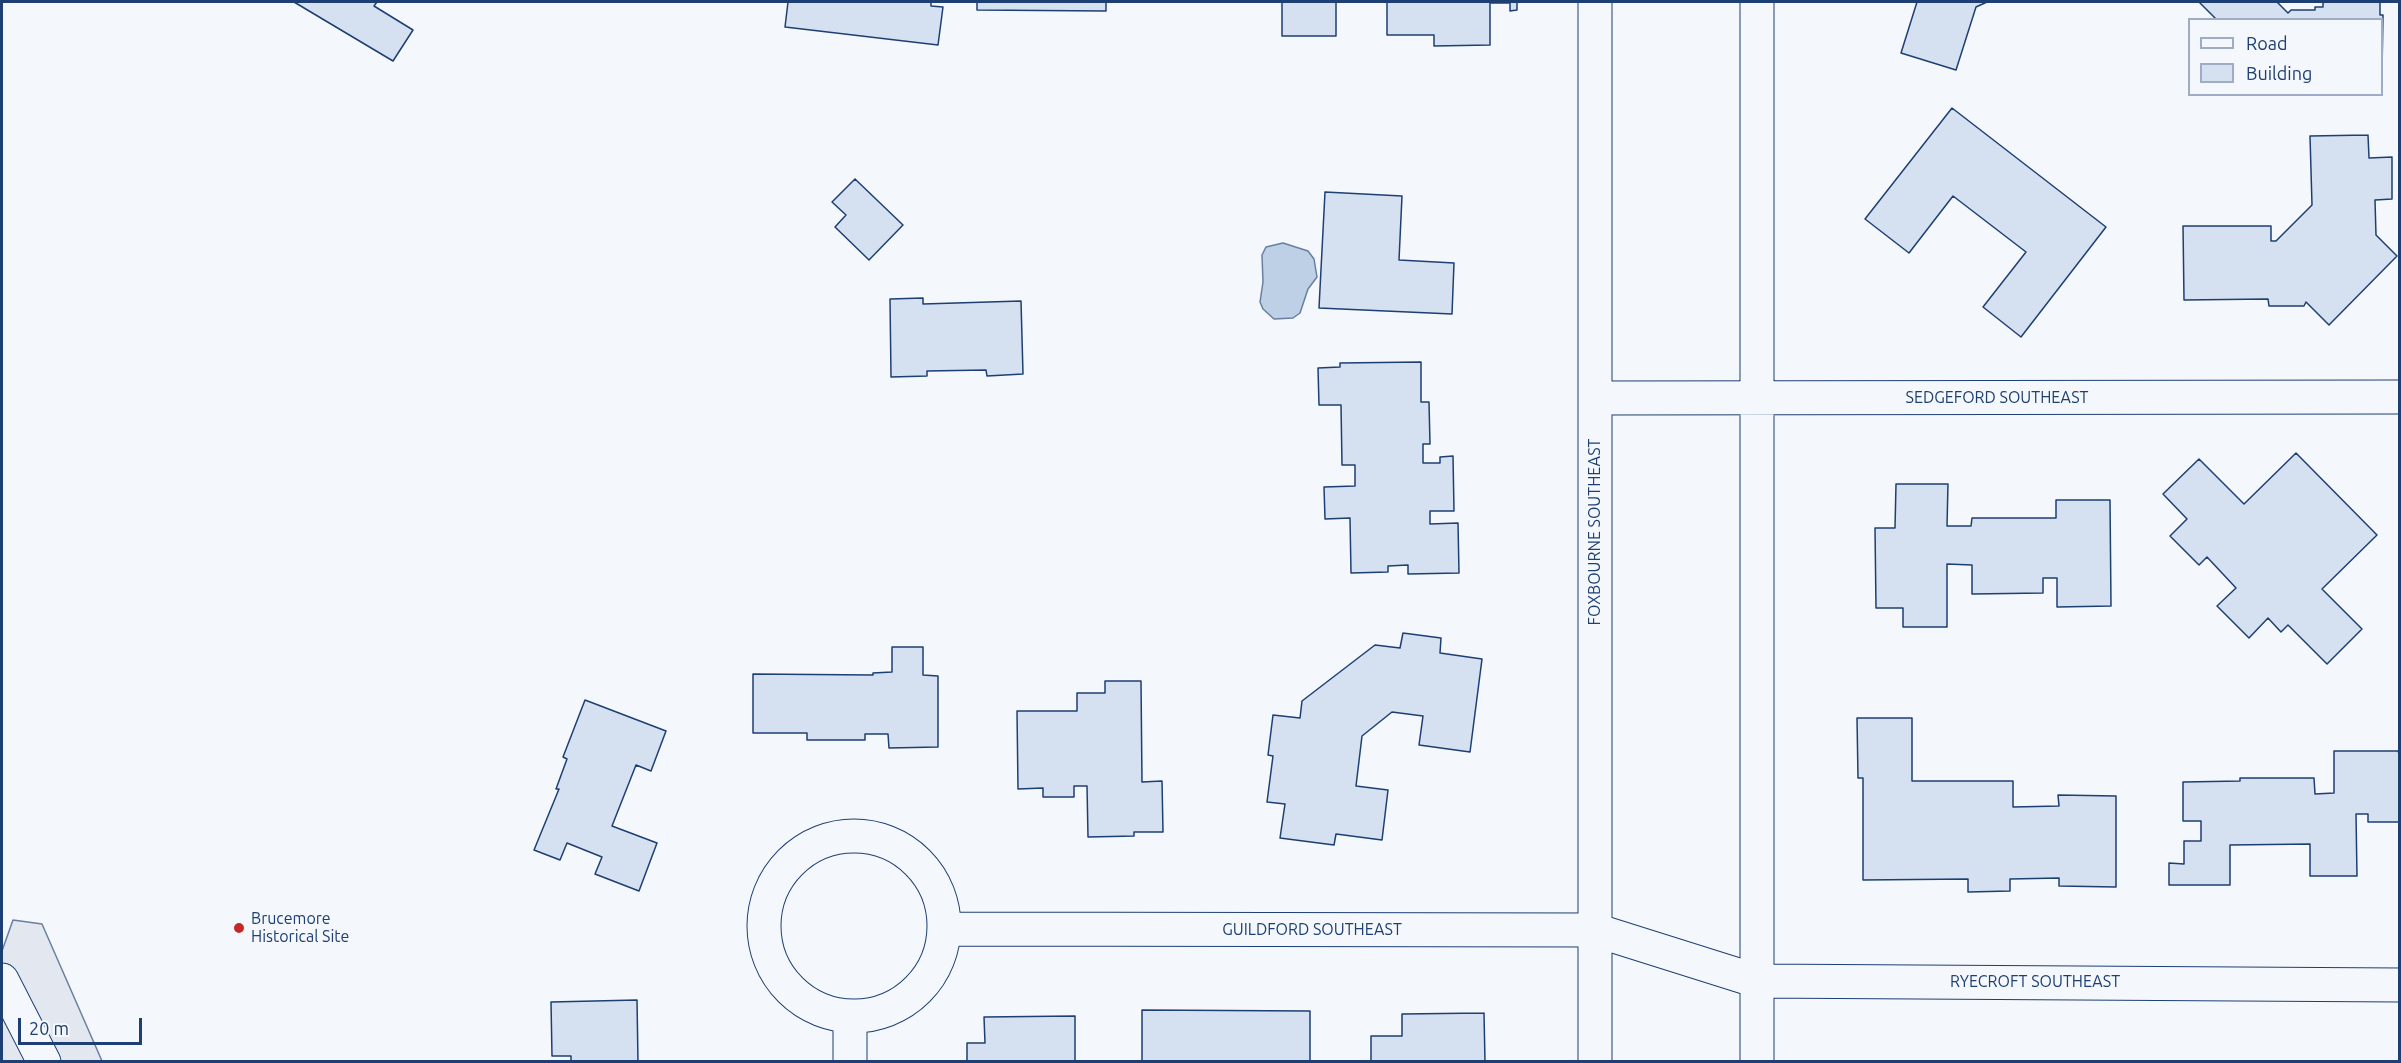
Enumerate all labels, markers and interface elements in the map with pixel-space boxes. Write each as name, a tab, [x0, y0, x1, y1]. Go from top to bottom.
legend	[2188, 18, 2383, 96]
text: Road	[2246, 33, 2288, 53]
text: Building	[2246, 63, 2312, 83]
street label: SEDGEFORD SOUTHEAST	[1906, 388, 2088, 408]
street label: FOXBOURNE SOUTHEAST	[1585, 439, 1605, 625]
place label: Brucemore Historical Site	[251, 909, 349, 947]
street label: GUILDFORD SOUTHEAST	[1222, 920, 1402, 940]
marker: Brucemore Historical Site	[232, 921, 246, 935]
street label: RYECROFT SOUTHEAST	[1950, 972, 2120, 992]
scale bar	[21, 1006, 146, 1044]
text: 20 m	[29, 1018, 69, 1038]

